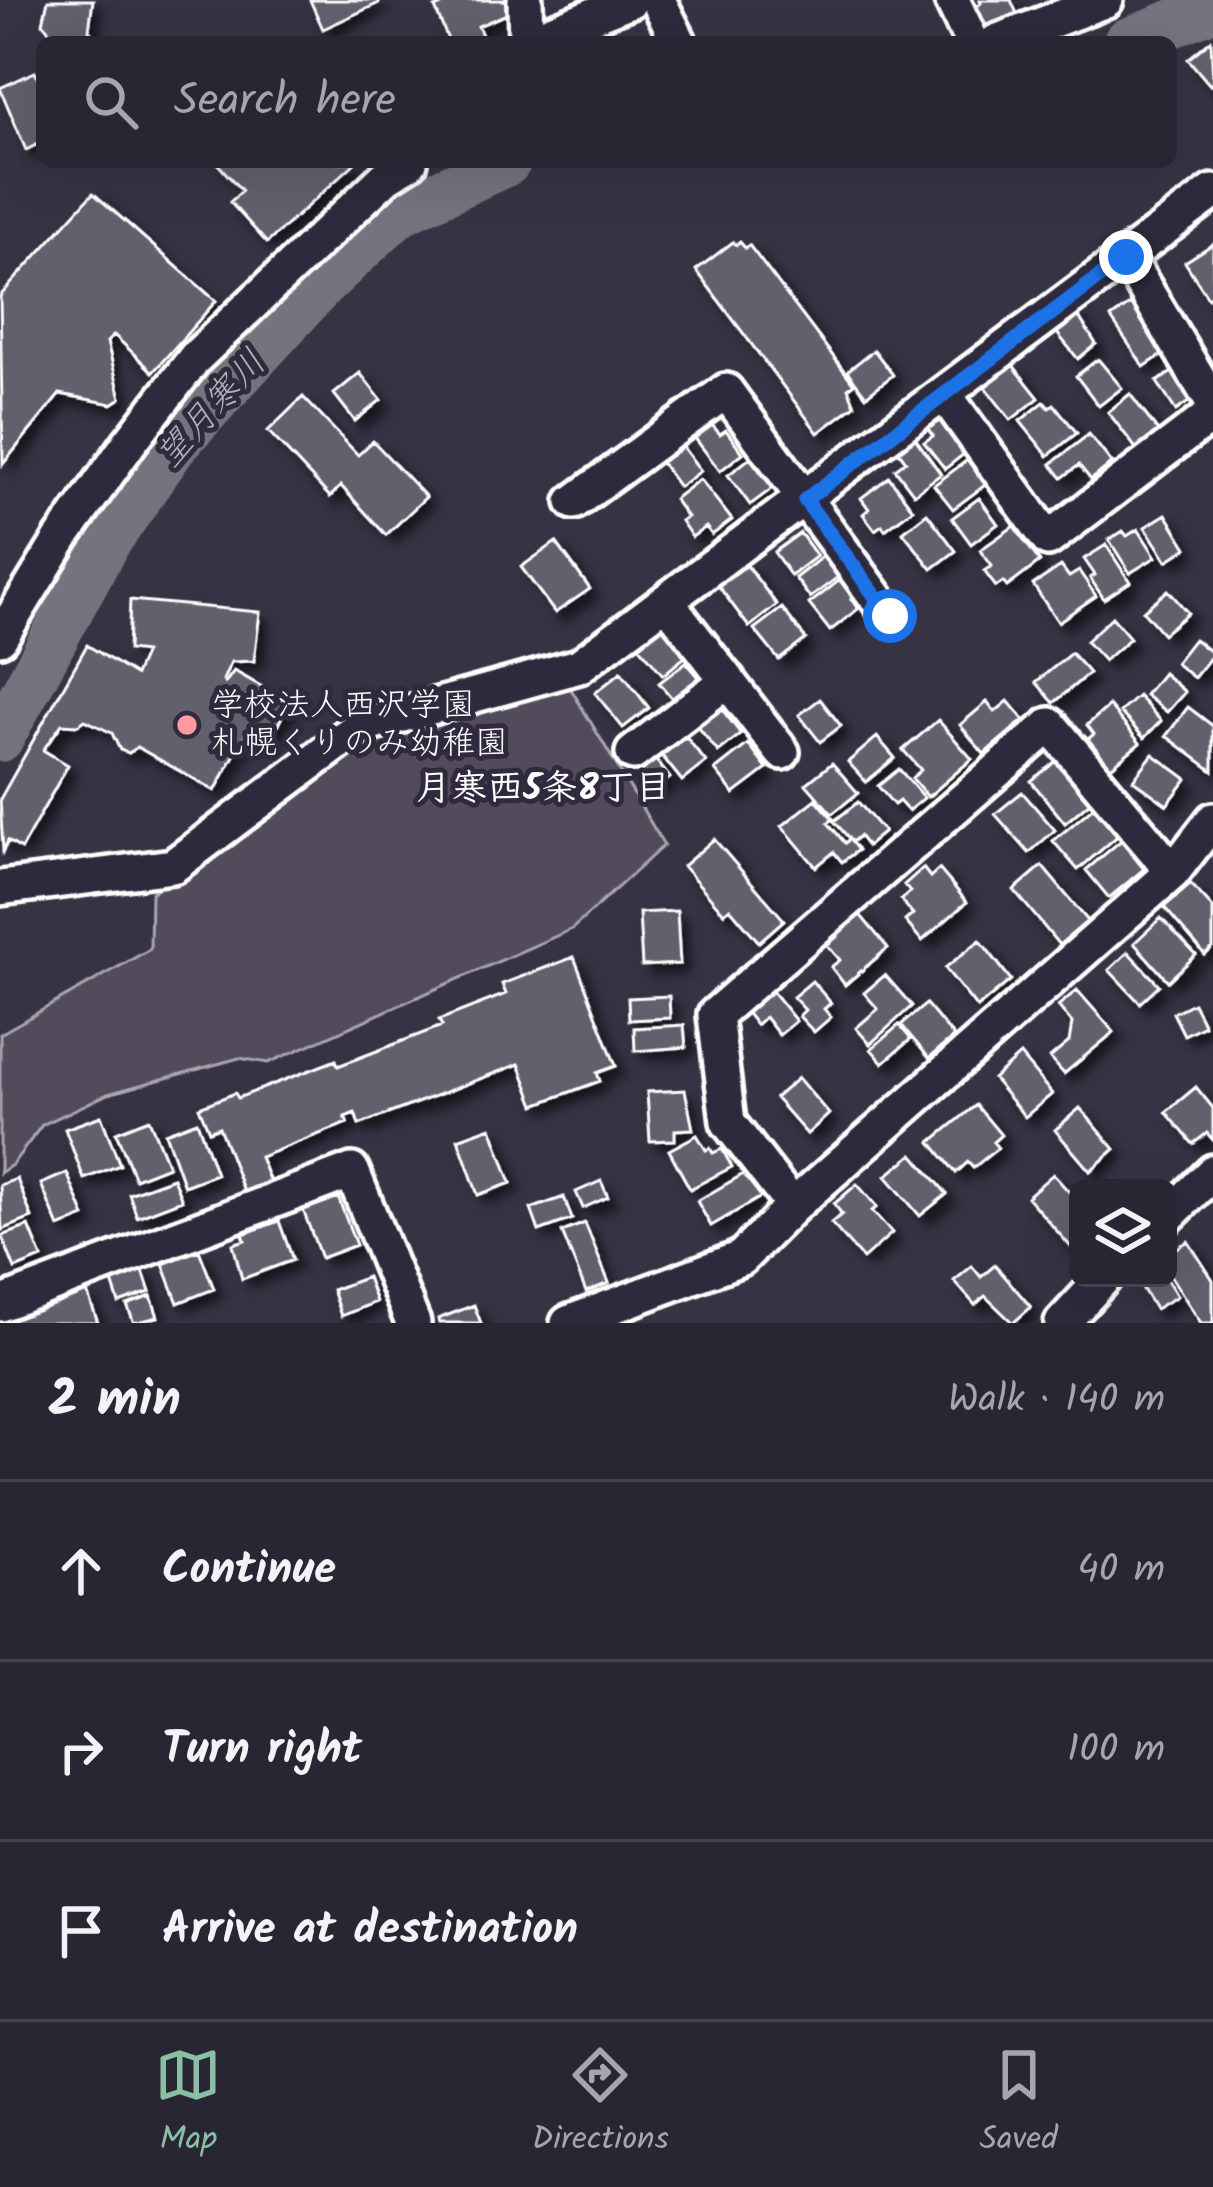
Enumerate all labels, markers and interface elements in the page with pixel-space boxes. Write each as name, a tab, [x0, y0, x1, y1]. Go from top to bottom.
search box	[36, 36, 1177, 168]
text: Search here	[174, 66, 396, 138]
icon: search	[78, 69, 144, 135]
route end	[1099, 230, 1153, 284]
water label: 望月寒川	[143, 337, 281, 483]
route start	[863, 589, 917, 643]
place label: 学校法人西沢学園 札幌くりのみ幼稚園	[211, 680, 508, 771]
marker: 学校法人西沢学園 札幌くりのみ幼稚園	[174, 712, 200, 738]
district label: 月寒西5条8丁目	[415, 761, 671, 818]
map controls	[1069, 1179, 1177, 1287]
button: layers	[1069, 1179, 1177, 1287]
text: 2 min	[48, 1361, 181, 1442]
text: Walk · 140 m	[948, 1370, 1165, 1432]
text: Continue	[162, 1535, 336, 1607]
icon: ahead	[48, 1538, 114, 1604]
text: 40 m	[1077, 1540, 1165, 1602]
text: Turn right	[162, 1715, 362, 1787]
icon: right	[48, 1718, 114, 1784]
text: 100 m	[1067, 1720, 1165, 1782]
text: Arrive at destination	[162, 1895, 578, 1967]
icon: arrive	[48, 1898, 114, 1964]
tab: Map	[155, 2042, 221, 2167]
tab: Directions	[532, 2042, 669, 2167]
tab: Saved	[979, 2042, 1058, 2167]

